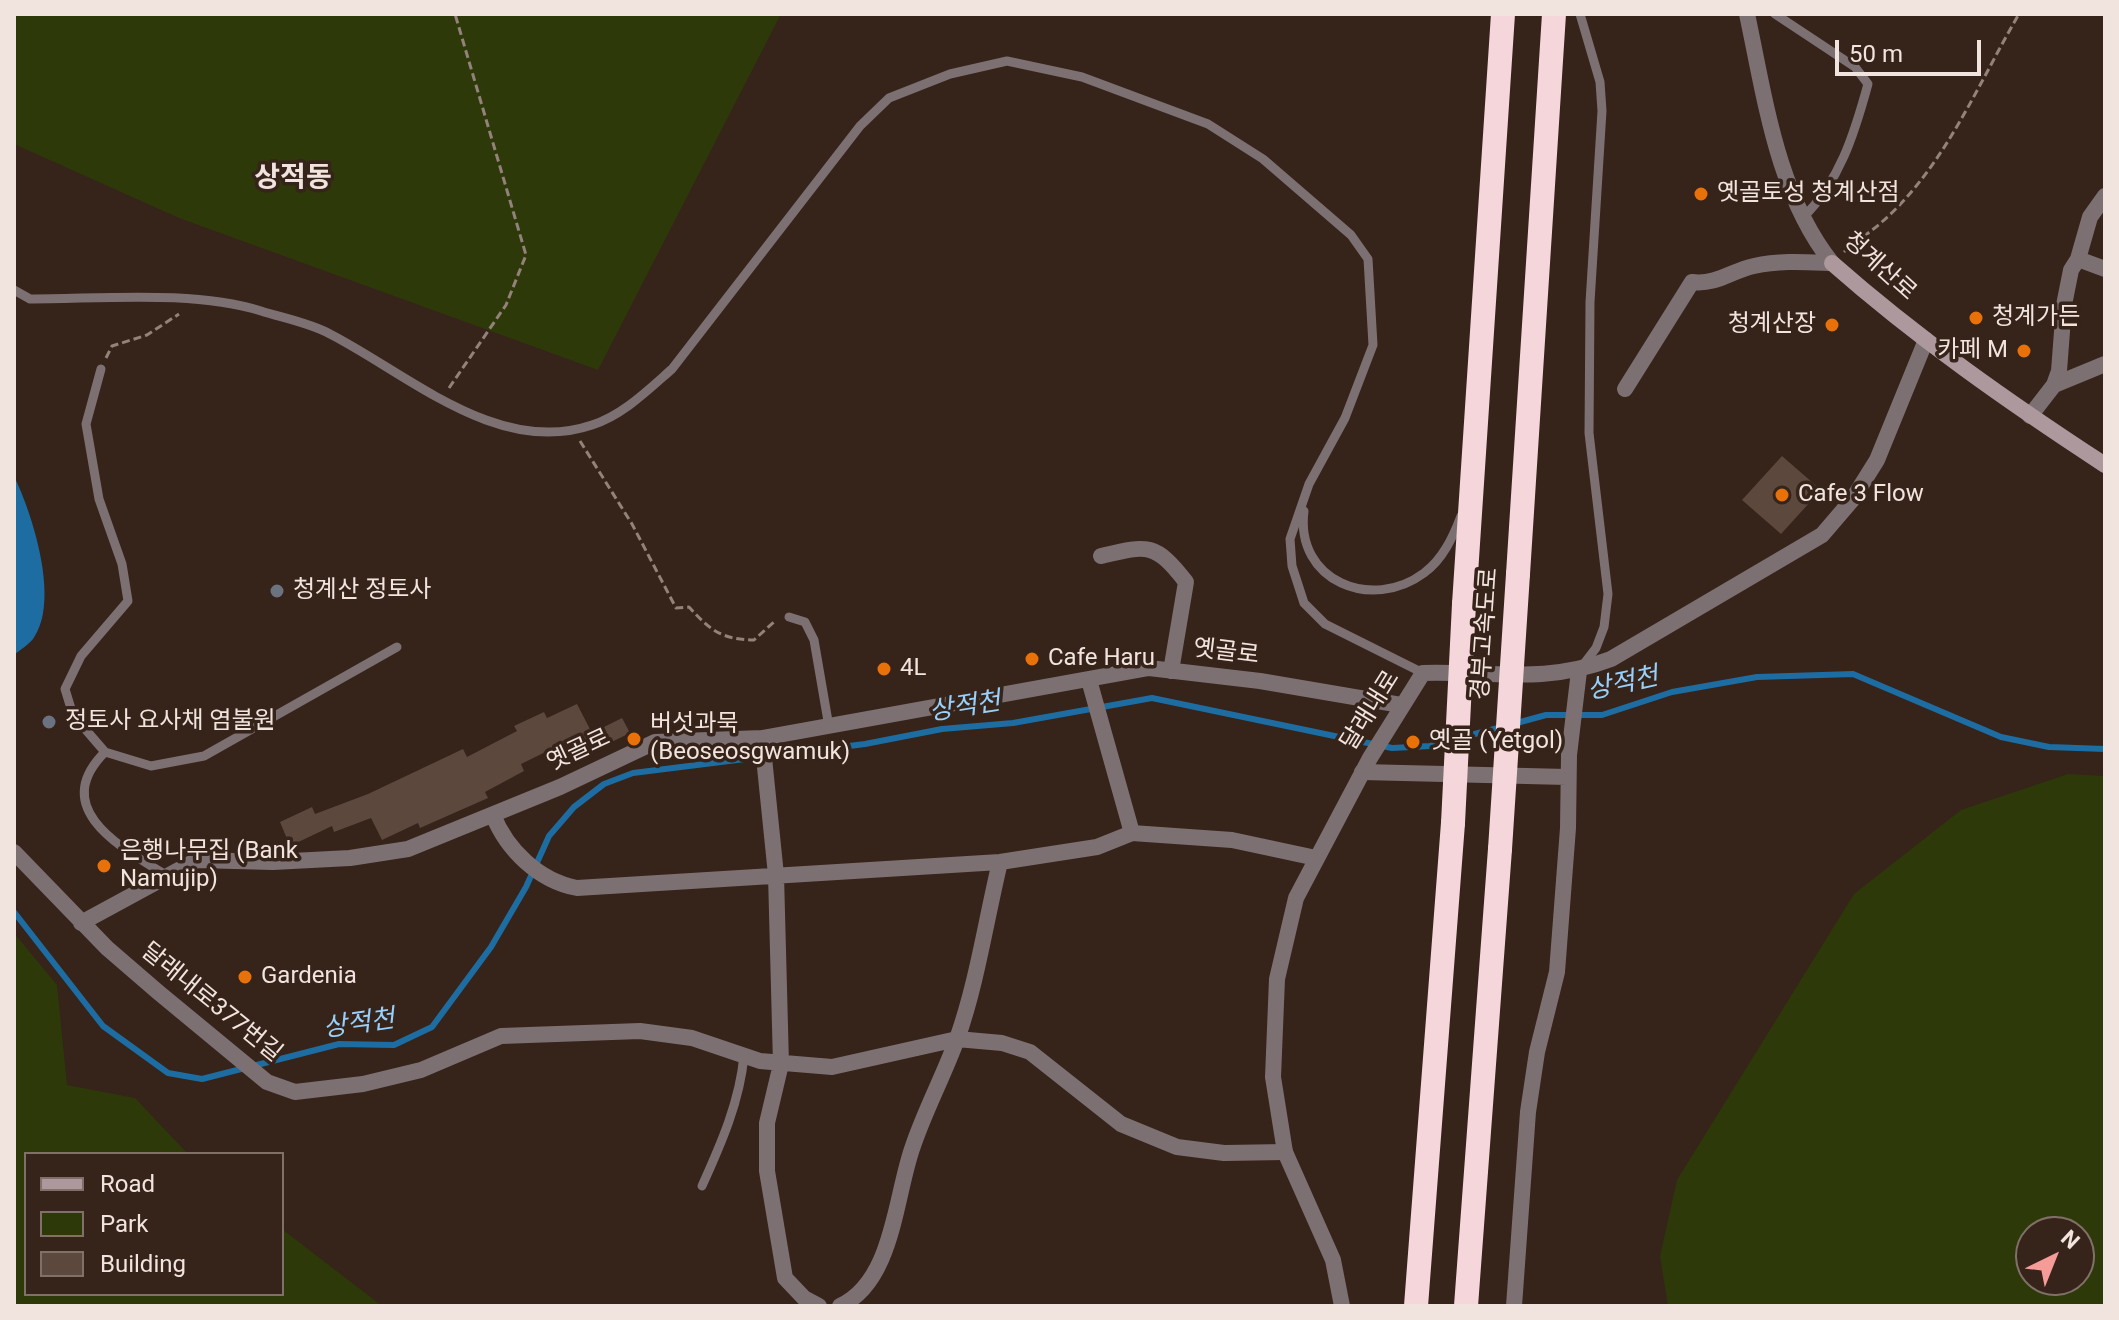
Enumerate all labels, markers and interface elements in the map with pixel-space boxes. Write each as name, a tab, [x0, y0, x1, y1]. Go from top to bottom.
scale bar	[1839, 24, 1985, 74]
text: 50 m	[1849, 40, 1903, 68]
district label: 상적동	[254, 162, 332, 196]
place label: 옛골토성 청계산점	[1717, 180, 1900, 208]
marker: 옛골토성 청계산점	[1692, 185, 1710, 203]
street label: 청계산로	[1837, 227, 1921, 307]
place label: 청계가든	[1992, 304, 2080, 332]
marker: 청계가든	[1967, 309, 1985, 327]
place label: 청계산장	[1728, 311, 1816, 339]
marker: 청계산장	[1823, 316, 1841, 334]
place label: 카페 M	[1937, 337, 2008, 365]
marker: 카페 M	[2015, 342, 2033, 360]
place label: Cafe 3 Flow	[1798, 481, 1924, 509]
marker: Cafe 3 Flow	[1773, 486, 1791, 504]
street label: 경부고속도로	[1467, 567, 1505, 701]
place label: 청계산 정토사	[293, 577, 431, 605]
marker: 청계산 정토사	[268, 582, 286, 600]
street label: 옛골로	[1191, 635, 1261, 671]
place label: Cafe Haru	[1048, 645, 1155, 673]
marker: Cafe Haru	[1023, 650, 1041, 668]
place label: 4L	[900, 655, 926, 683]
marker: 4L	[875, 660, 893, 678]
water label: 상적천	[1585, 662, 1661, 708]
street label: 달래내로	[1335, 666, 1407, 756]
water label: 상적천	[927, 687, 1003, 729]
place label: 정토사 요사채 염불원	[65, 708, 276, 736]
place label: 버섯과묵 (Beoseosgwamuk)	[650, 711, 850, 767]
marker: 정토사 요사채 염불원	[40, 713, 58, 731]
street label: 옛골로	[543, 724, 615, 778]
place label: 옛골 (Yetgol)	[1429, 728, 1563, 756]
marker: 버섯과묵 (Beoseosgwamuk)	[625, 730, 643, 748]
marker: 옛골 (Yetgol)	[1404, 733, 1422, 751]
place label: 은행나무집 (Bank Namujip)	[120, 838, 298, 894]
marker: 은행나무집 (Bank Namujip)	[95, 857, 113, 875]
street label: 달래내로377번길	[135, 937, 287, 1069]
place label: Gardenia	[261, 963, 357, 991]
marker: Gardenia	[236, 968, 254, 986]
water label: 상적천	[321, 1005, 397, 1045]
legend	[24, 1152, 284, 1296]
text: Road	[100, 1170, 155, 1198]
text: Park	[100, 1210, 148, 1238]
north arrow	[2015, 1216, 2095, 1296]
text: N	[2056, 1225, 2085, 1254]
text: Building	[100, 1250, 186, 1278]

